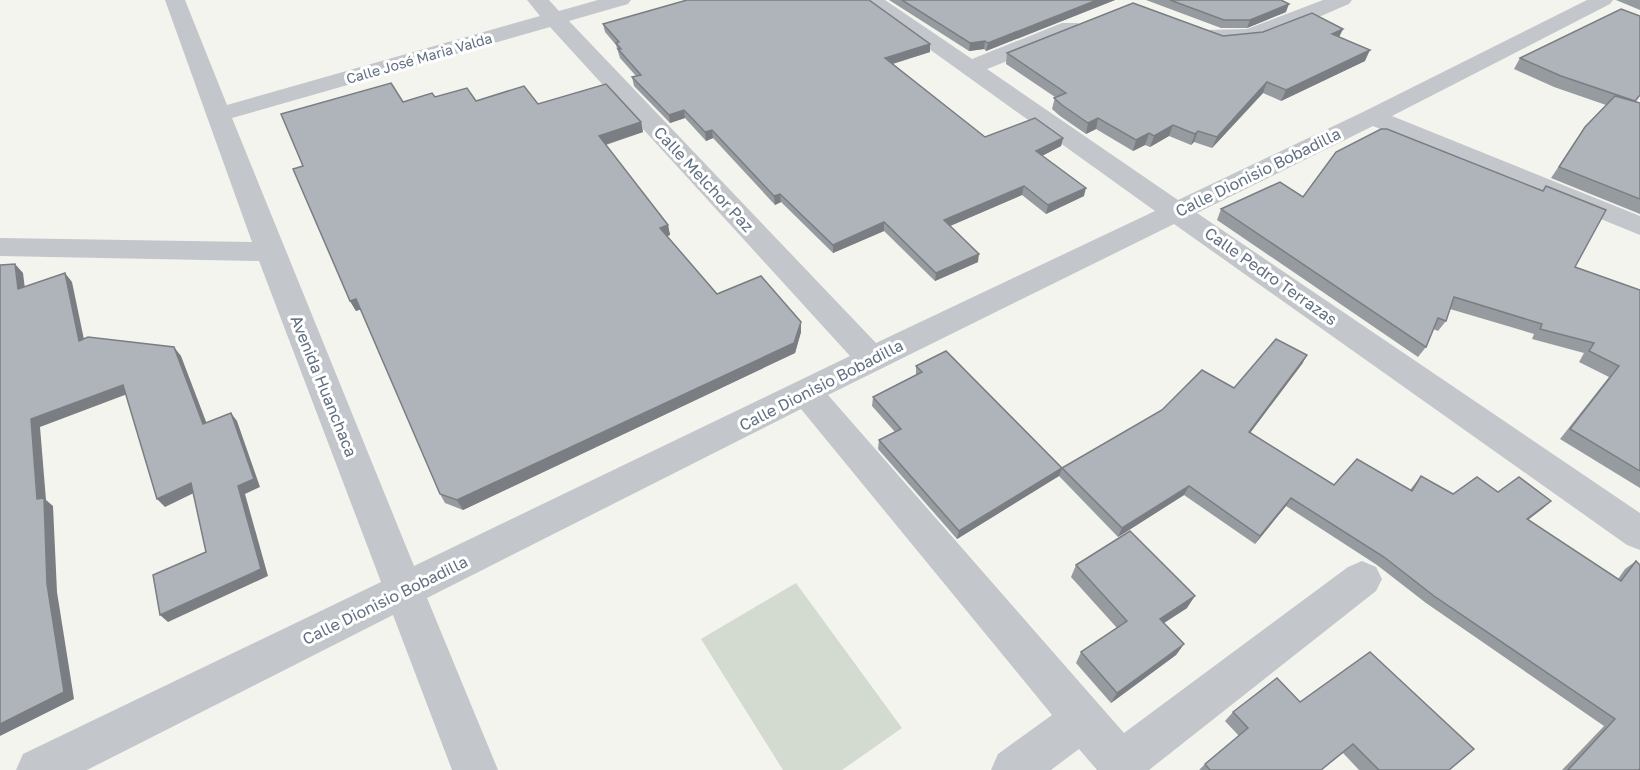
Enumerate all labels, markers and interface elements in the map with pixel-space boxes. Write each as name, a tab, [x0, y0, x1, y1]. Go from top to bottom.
street label: Calle José Maria Valda	[344, 29, 494, 87]
street label: Calle Melchor Paz	[650, 122, 758, 236]
street label: Calle Dionisio Bobadilla	[1172, 123, 1344, 221]
street label: Calle Pedro Terrazas	[1201, 223, 1341, 329]
street label: Avenida Huanchaca	[286, 312, 362, 460]
street label: Calle Dionisio Bobadilla	[736, 335, 906, 435]
street label: Calle Dionisio Bobadilla	[299, 551, 471, 649]

